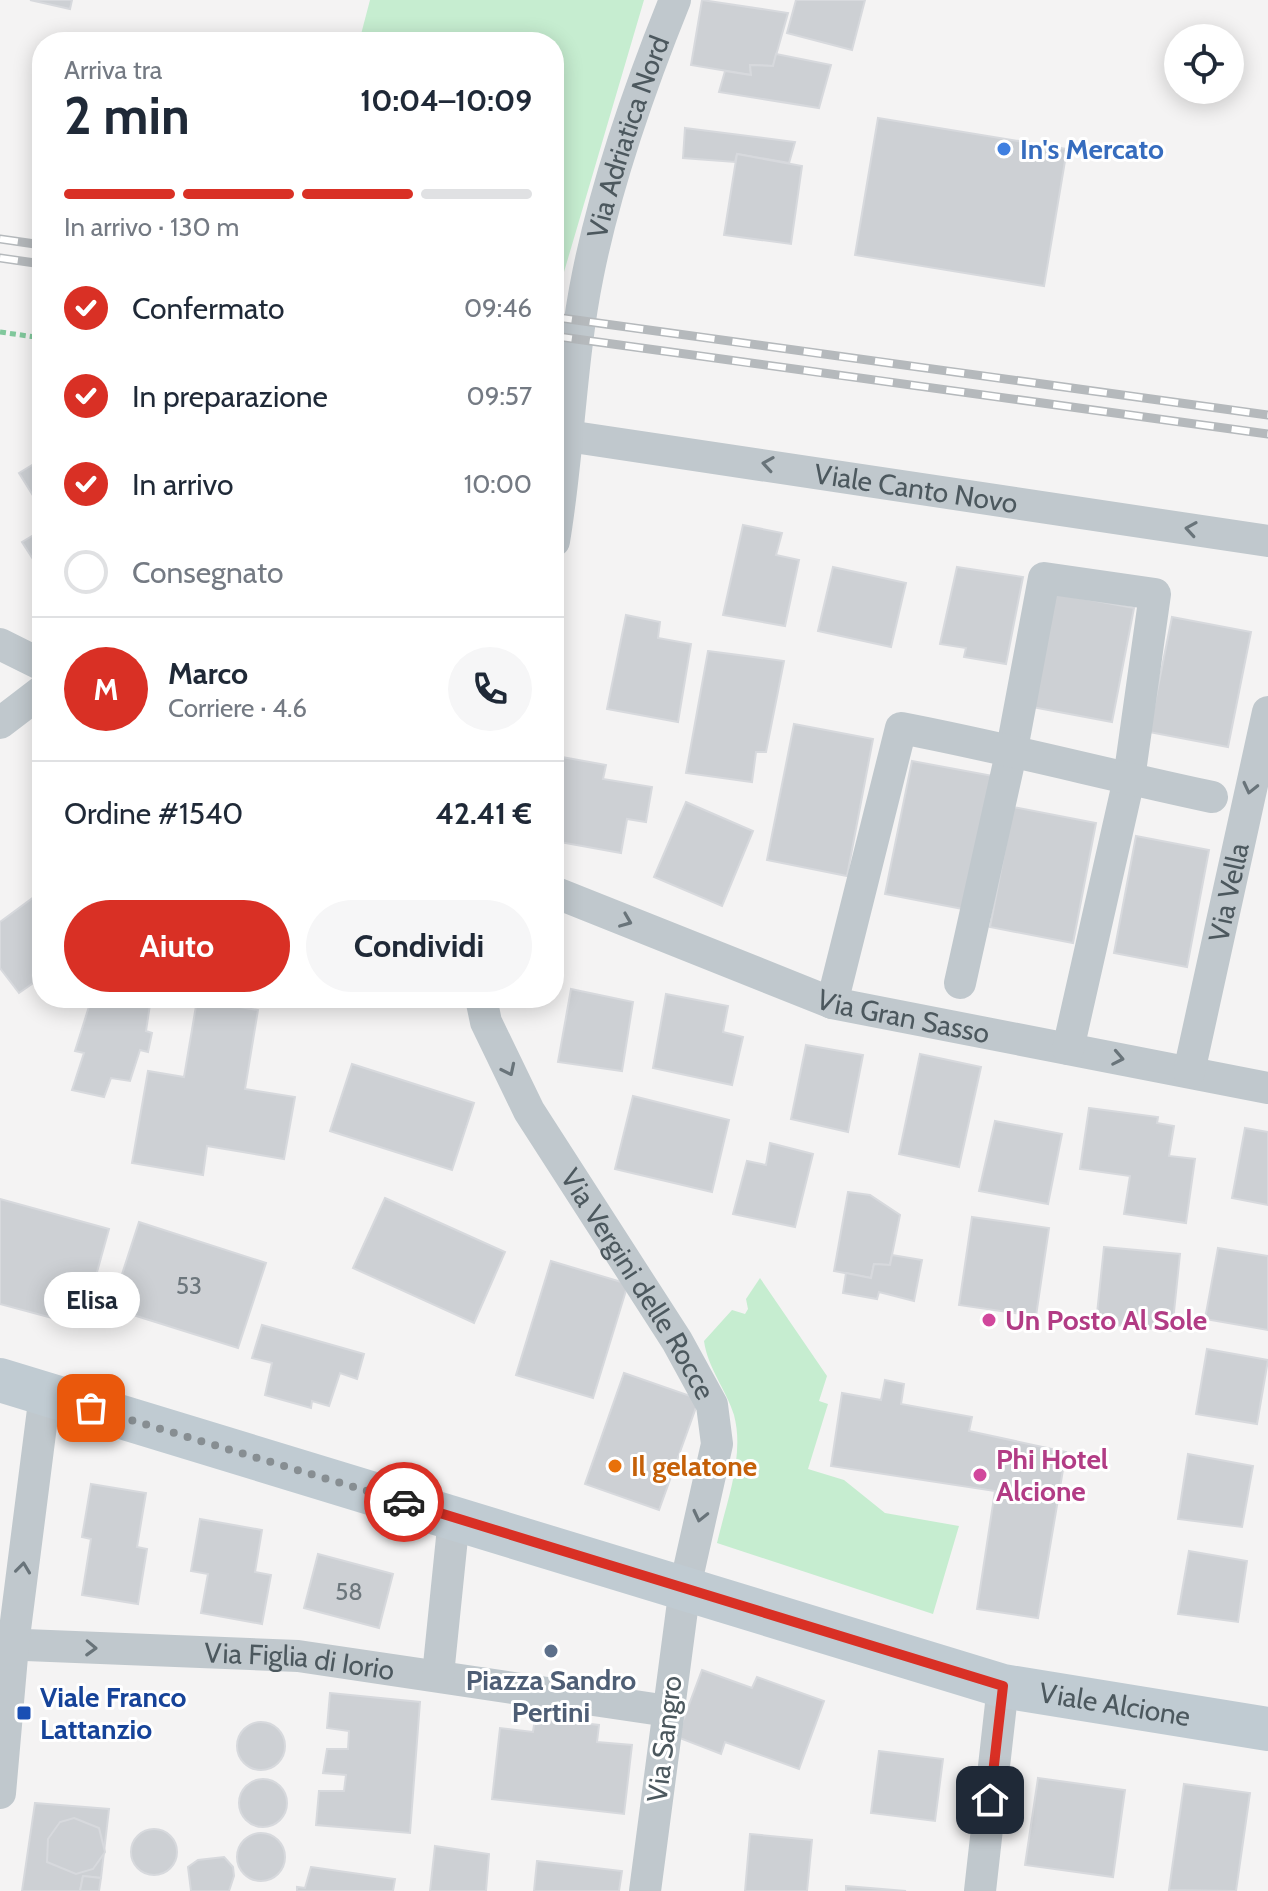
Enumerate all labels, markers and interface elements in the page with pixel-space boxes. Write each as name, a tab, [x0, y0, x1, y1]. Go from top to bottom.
map controls	[1164, 24, 1244, 104]
button: locate	[1164, 24, 1244, 104]
street label: Via Adriatica Nord	[579, 31, 676, 242]
text: Arriva tra	[64, 54, 162, 86]
text: 10:04–10:09	[360, 82, 532, 119]
text: 2 min	[64, 84, 190, 147]
place label: In's Mercato	[1020, 132, 1164, 166]
marker: In's Mercato	[995, 140, 1013, 158]
text: In arrivo · 130 m	[64, 211, 239, 243]
icon: check	[64, 286, 108, 330]
text: Confermato	[132, 290, 285, 327]
text: 09:46	[464, 292, 532, 324]
icon: check	[64, 374, 108, 418]
text: In preparazione	[132, 378, 328, 415]
text: 09:57	[467, 380, 532, 412]
street label: Viale Canto Novo	[812, 456, 1020, 520]
one-way arrow	[761, 457, 775, 474]
icon: check	[64, 462, 108, 506]
text: In arrivo	[132, 466, 234, 503]
text: 10:00	[464, 468, 532, 500]
one-way arrow	[1184, 522, 1198, 539]
text: Consegnato	[132, 554, 283, 591]
button: phone	[448, 647, 532, 731]
text: Marco	[168, 655, 248, 692]
text: M	[94, 671, 119, 708]
text: Corriere · 4.6	[168, 692, 307, 724]
one-way arrow	[1242, 780, 1259, 794]
text: Ordine #1540	[64, 795, 243, 832]
text: 42.41 €	[435, 795, 532, 832]
street label: Via Vella	[1201, 839, 1256, 945]
button: Aiuto	[64, 900, 290, 992]
button: Condividi	[306, 900, 532, 992]
one-way arrow	[618, 911, 632, 928]
street label: Via Gran Sasso	[812, 982, 993, 1050]
one-way arrow	[1110, 1049, 1124, 1066]
one-way arrow	[499, 1062, 515, 1077]
street label: Via Vergini delle Rocce	[554, 1162, 723, 1405]
house number: 53	[176, 1271, 202, 1300]
callout: Elisa	[43, 1272, 139, 1328]
text: Elisa	[66, 1284, 118, 1316]
place label: Un Posto Al Sole	[1005, 1303, 1207, 1337]
marker: Un Posto Al Sole	[980, 1311, 998, 1329]
pin	[57, 1374, 125, 1442]
icon: bag	[69, 1386, 113, 1430]
place label: Phi Hotel Alcione	[996, 1442, 1108, 1508]
place label: Il gelatone	[631, 1449, 757, 1483]
marker: Il gelatone	[606, 1457, 624, 1475]
courier	[364, 1462, 444, 1542]
marker: Phi Hotel Alcione	[971, 1466, 989, 1484]
icon: car	[382, 1480, 426, 1524]
one-way arrow	[692, 1508, 709, 1522]
one-way arrow	[14, 1561, 31, 1575]
house number: 58	[335, 1577, 363, 1606]
street label: Via Figlia di Iorio	[204, 1635, 397, 1687]
one-way arrow	[85, 1639, 98, 1656]
marker: Piazza Sandro Pertini	[542, 1642, 560, 1660]
place label: Piazza Sandro Pertini	[466, 1663, 636, 1729]
street label: Via Sangro	[639, 1674, 689, 1804]
street label: Viale Alcione	[1037, 1675, 1193, 1733]
place label: Viale Franco Lattanzio	[40, 1680, 187, 1746]
marker: Viale Franco Lattanzio	[15, 1704, 33, 1722]
pin	[956, 1766, 1024, 1834]
icon: home	[968, 1778, 1012, 1822]

